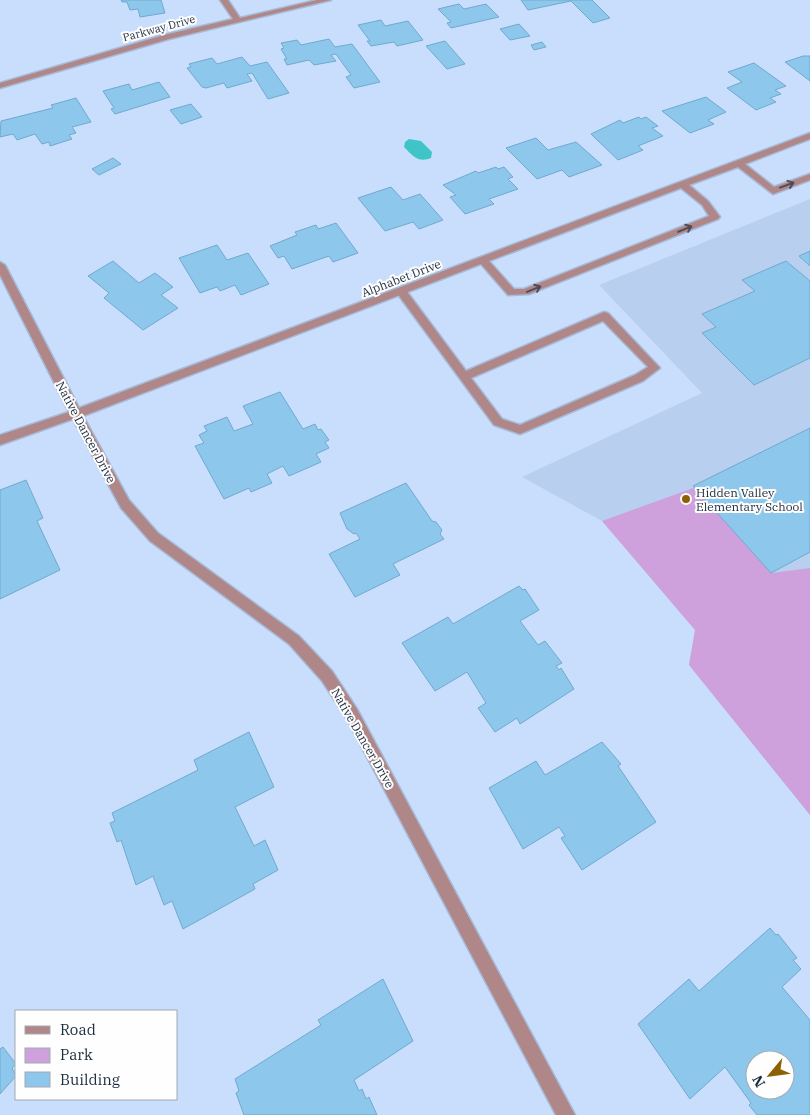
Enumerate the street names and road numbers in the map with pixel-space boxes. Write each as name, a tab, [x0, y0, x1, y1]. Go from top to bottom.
street label: Parkway Drive	[121, 12, 197, 44]
street label: Alphabet Drive	[359, 256, 443, 300]
street label: Native Dancer Drive	[53, 379, 119, 485]
street label: Native Dancer Drive	[328, 685, 398, 791]

